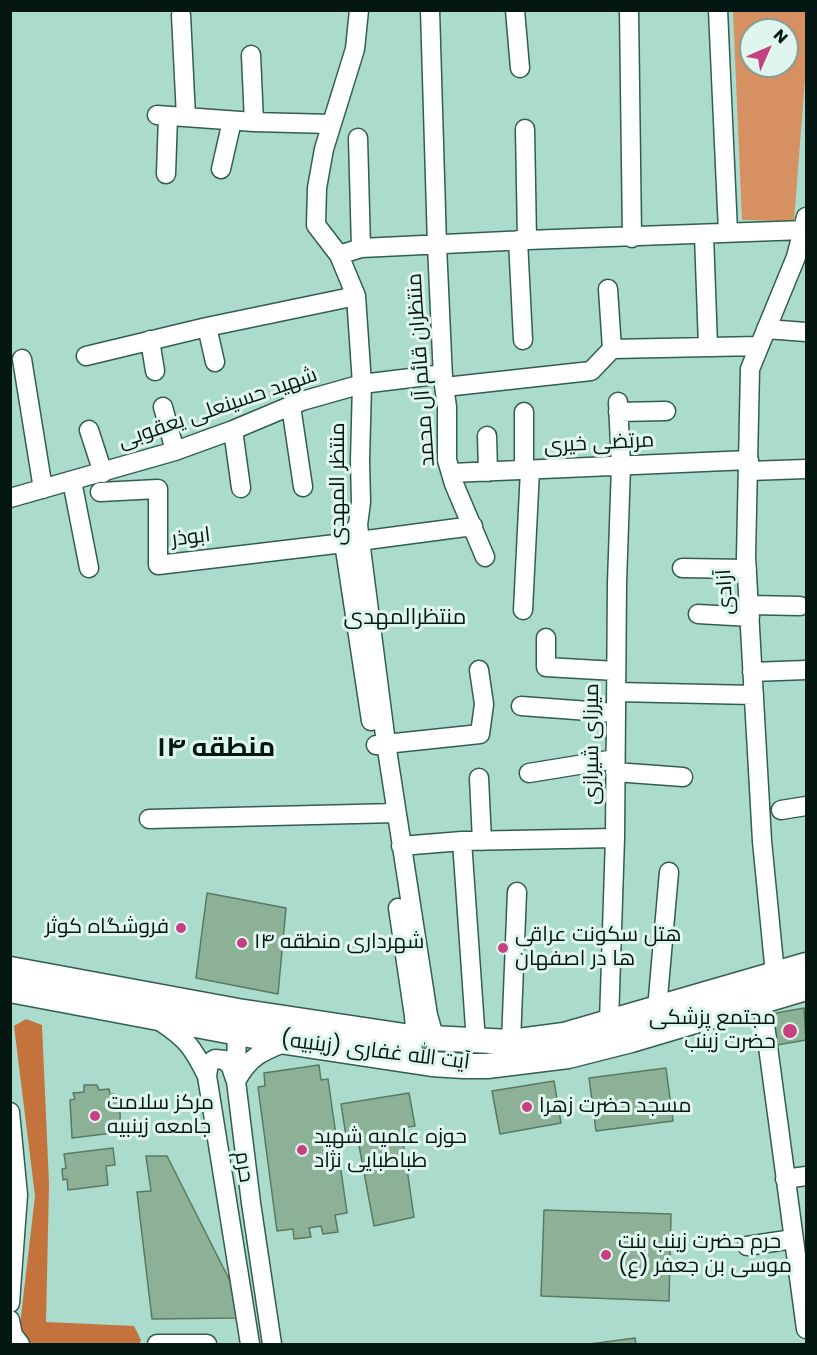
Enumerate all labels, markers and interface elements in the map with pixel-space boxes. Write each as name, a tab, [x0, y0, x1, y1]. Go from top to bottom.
north arrow	[739, 18, 799, 78]
text: N	[768, 24, 793, 49]
street label: منتظران قائم آل محمد	[403, 272, 441, 468]
street label: شهید حسینعلی یعقوبی	[115, 363, 321, 455]
street label: منتظر المهدی	[326, 423, 352, 545]
street label: مرتضی خیری	[543, 429, 655, 459]
street label: ابوذر	[170, 523, 212, 553]
street label: آزادی	[712, 568, 740, 616]
district label: منتظرالمهدی	[344, 605, 466, 631]
street label: میرزای شیرازی	[580, 683, 606, 805]
district label: منطقه ۱۴	[157, 733, 275, 765]
place label: فروشگاه کوثر	[45, 915, 169, 941]
marker: فروشگاه کوثر	[174, 921, 188, 935]
place label: هتل سکونت عراقی ها در اصفهان	[515, 923, 681, 973]
place label: شهرداری منطقه ۱۴	[254, 930, 424, 956]
marker: شهرداری منطقه ۱۴	[235, 936, 249, 950]
marker: هتل سکونت عراقی ها در اصفهان	[496, 941, 510, 955]
place label: مجتمع پزشکی حضرت زینب	[649, 1006, 776, 1056]
marker: مجتمع پزشکی حضرت زینب	[781, 1022, 799, 1040]
street label: آیت الله غفاری (زینبیه)	[279, 1028, 471, 1076]
place label: مرکز سلامت جامعه زینبیه	[107, 1091, 214, 1141]
place label: مسجد حضرت زهرا	[539, 1094, 692, 1120]
marker: مسجد حضرت زهرا	[520, 1100, 534, 1114]
marker: مرکز سلامت جامعه زینبیه	[88, 1109, 102, 1123]
place label: حوزه علمیه شهید طباطبایی نژاد	[314, 1125, 467, 1175]
marker: حوزه علمیه شهید طباطبایی نژاد	[295, 1143, 309, 1157]
street label: حرم	[228, 1150, 258, 1184]
place label: حرم حضرت زینب بنت موسی بن جعفر (ع)	[618, 1230, 792, 1280]
marker: حرم حضرت زینب بنت موسی بن جعفر (ع)	[599, 1248, 613, 1262]

